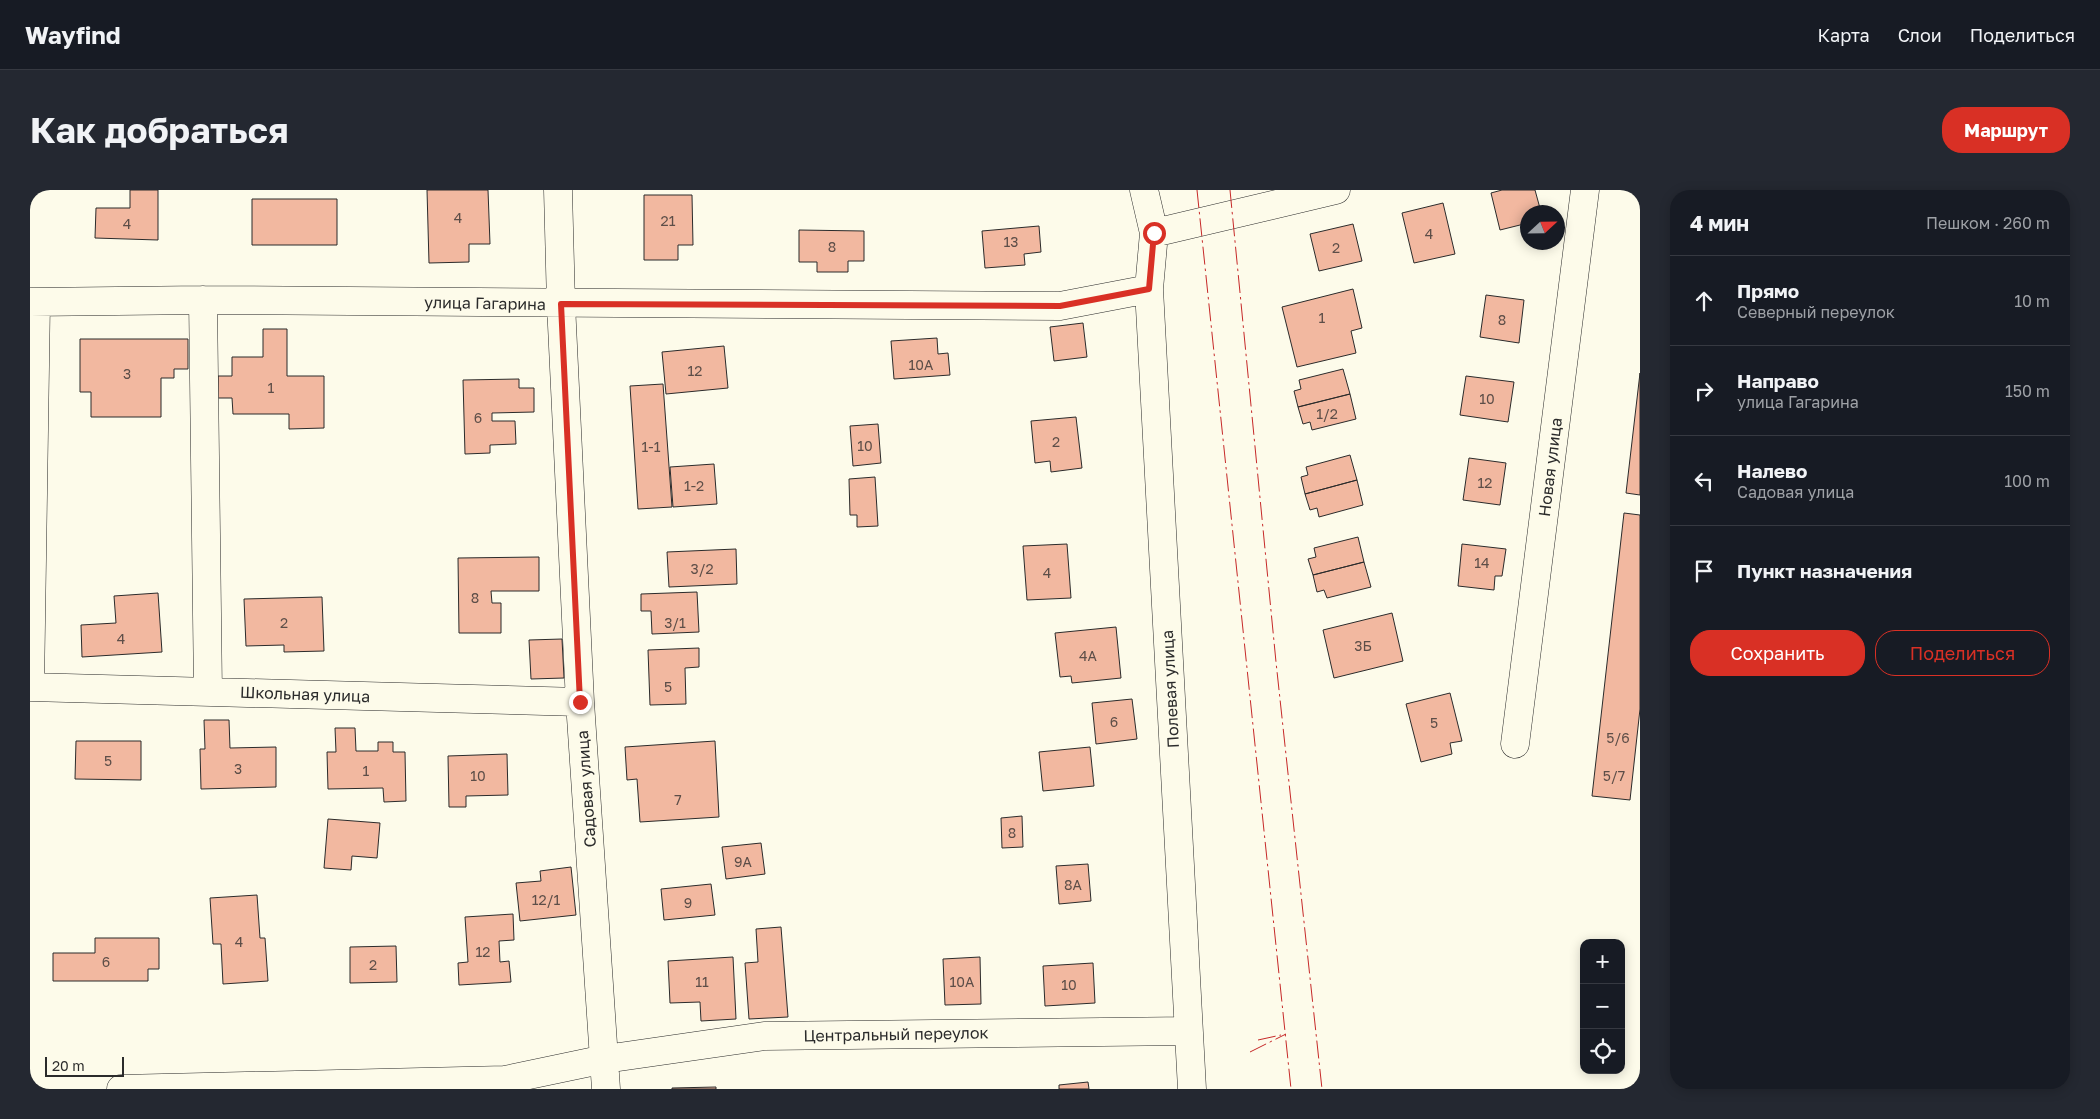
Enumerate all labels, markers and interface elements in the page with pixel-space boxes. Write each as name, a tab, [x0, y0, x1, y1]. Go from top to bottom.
text: Wayfind	[25, 20, 121, 49]
text: Карта	[1818, 24, 1870, 46]
text: Слои	[1898, 24, 1942, 46]
text: Поделиться	[1970, 24, 2075, 46]
button: Маршрут	[1942, 107, 2070, 153]
text: Как добраться	[30, 109, 288, 151]
north arrow	[1520, 205, 1565, 250]
house number: 4	[454, 209, 462, 226]
text: 4 мин	[1690, 210, 1749, 236]
house number: 21	[661, 212, 676, 229]
text: Пешком · 260 m	[1926, 213, 2050, 233]
house number: 4	[123, 215, 131, 232]
route start	[1143, 222, 1166, 245]
house number: 4	[1425, 225, 1433, 242]
house number: 13	[1004, 233, 1018, 250]
house number: 8	[828, 238, 836, 255]
house number: 2	[1332, 239, 1340, 256]
text: Прямо	[1737, 279, 1799, 302]
icon: ahead	[1690, 287, 1718, 315]
text: 10 m	[2014, 291, 2050, 311]
street label: улица Гагарина	[424, 292, 546, 314]
text: Северный переулок	[1737, 302, 1895, 322]
house number: 1	[1319, 309, 1326, 326]
house number: 8	[1498, 311, 1506, 328]
house number: 10А	[909, 356, 934, 373]
house number: 12	[688, 362, 702, 379]
house number: 3	[123, 365, 131, 382]
text: Направо	[1737, 369, 1819, 392]
icon: right	[1690, 377, 1718, 405]
house number: 1	[268, 379, 275, 396]
text: 150 m	[2005, 381, 2050, 401]
house number: 10	[1479, 390, 1495, 407]
text: улица Гагарина	[1737, 392, 1859, 412]
house number: 1/2	[1316, 405, 1338, 422]
house number: 6	[474, 409, 482, 426]
street label: Новая улица	[1534, 416, 1566, 518]
house number: 2	[1052, 433, 1060, 450]
house number: 10	[857, 437, 873, 454]
house number: 1-1	[642, 438, 661, 455]
text: Налево	[1737, 459, 1807, 482]
icon: left	[1690, 467, 1718, 495]
text: 100 m	[2004, 471, 2050, 491]
house number: 12	[1478, 474, 1492, 491]
house number: 1-2	[684, 477, 704, 494]
text: Садовая улица	[1737, 482, 1854, 502]
house number: 14	[1474, 554, 1490, 571]
icon: arrive	[1690, 557, 1718, 585]
text: Пункт назначения	[1737, 559, 1912, 582]
house number: 3/2	[690, 560, 714, 577]
house number: 4	[1043, 564, 1051, 581]
house number: 8	[471, 589, 479, 606]
house number: 2	[280, 614, 288, 631]
house number: 3/1	[664, 614, 686, 631]
street label: Полевая улица	[1157, 629, 1183, 749]
house number: 4	[117, 630, 125, 647]
button: Сохранить	[1690, 630, 1865, 676]
button: Поделиться	[1875, 630, 2050, 676]
house number: 3Б	[1354, 637, 1372, 654]
house number: 4А	[1079, 647, 1098, 664]
house number: 5	[664, 678, 672, 695]
street label: Школьная улица	[239, 682, 371, 706]
route end	[569, 691, 592, 714]
house number: 6	[1110, 713, 1118, 730]
house number: 5	[1430, 714, 1438, 731]
house number: 5/6	[1606, 729, 1630, 746]
street label: Садовая улица	[572, 730, 600, 848]
house number: 5	[104, 752, 112, 769]
house number: 3	[234, 760, 242, 777]
house number: 1	[363, 762, 370, 779]
house number: 10	[470, 767, 486, 784]
house number: 5/7	[1603, 767, 1625, 784]
house number: 7	[674, 791, 682, 808]
house number: 8	[1008, 824, 1016, 841]
house number: 9А	[734, 853, 753, 870]
house number: 8А	[1064, 876, 1083, 893]
house number: 12/1	[532, 891, 560, 908]
house number: 9	[684, 894, 692, 911]
house number: 4	[235, 933, 243, 950]
map controls	[1580, 939, 1625, 1074]
button: +	[1580, 939, 1625, 984]
house number: 12	[476, 943, 490, 960]
house number: 6	[102, 953, 110, 970]
house number: 2	[369, 956, 377, 973]
house number: 11	[695, 973, 709, 990]
house number: 10А	[950, 973, 975, 990]
house number: 10	[1061, 976, 1077, 993]
button: −	[1580, 984, 1625, 1029]
street label: Центральный переулок	[803, 1022, 989, 1046]
button: locate	[1580, 1029, 1625, 1074]
scale bar	[45, 1054, 124, 1077]
text: 20 m	[52, 1057, 85, 1074]

